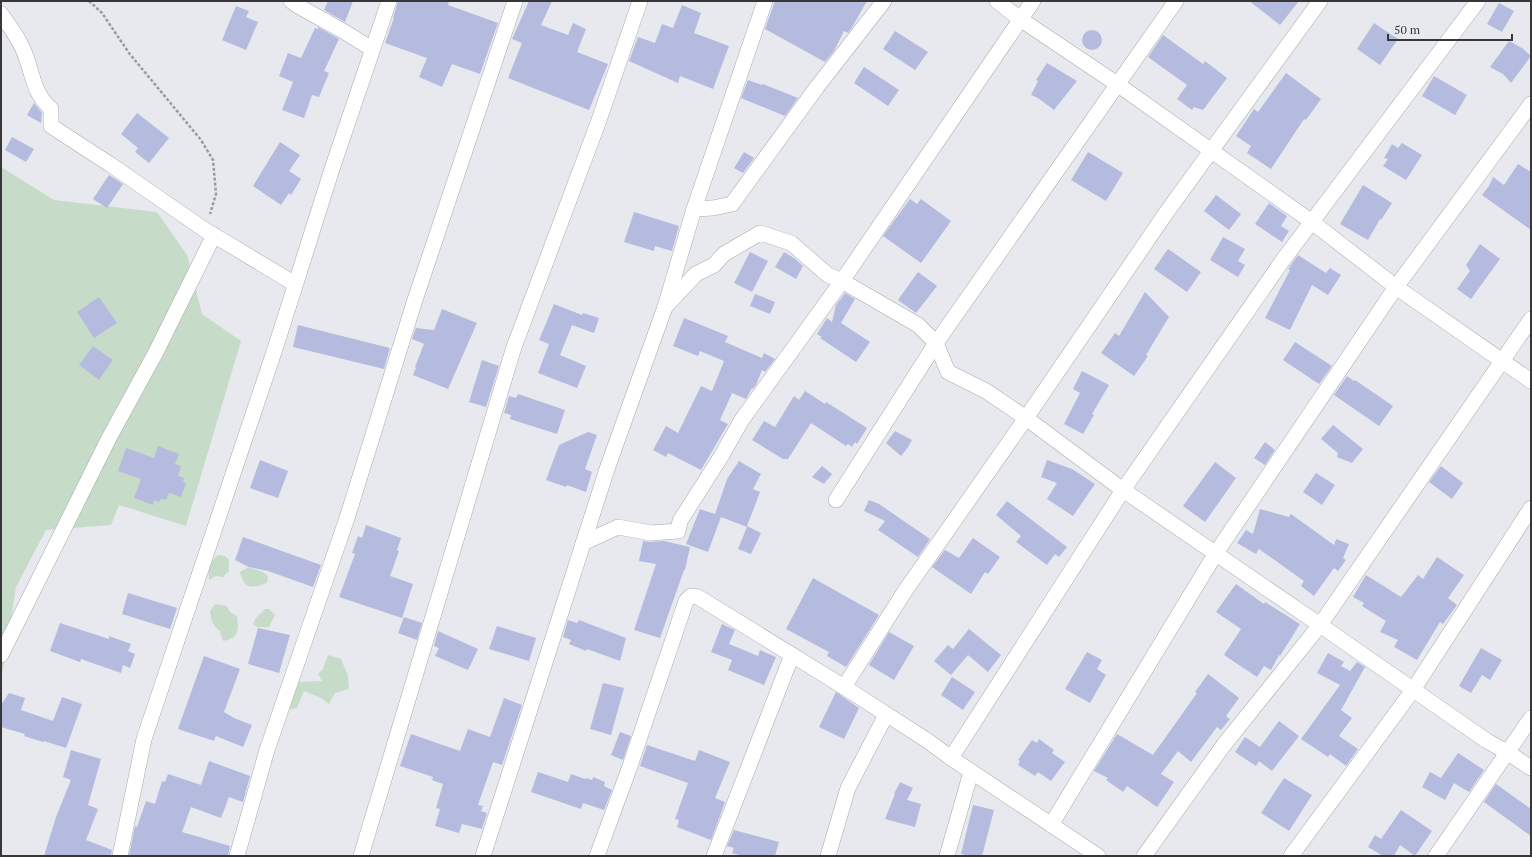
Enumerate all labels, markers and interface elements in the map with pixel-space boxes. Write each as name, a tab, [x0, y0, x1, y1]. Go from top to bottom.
scale bar	[1388, 16, 1512, 42]
text: 50 m	[1394, 22, 1421, 37]

